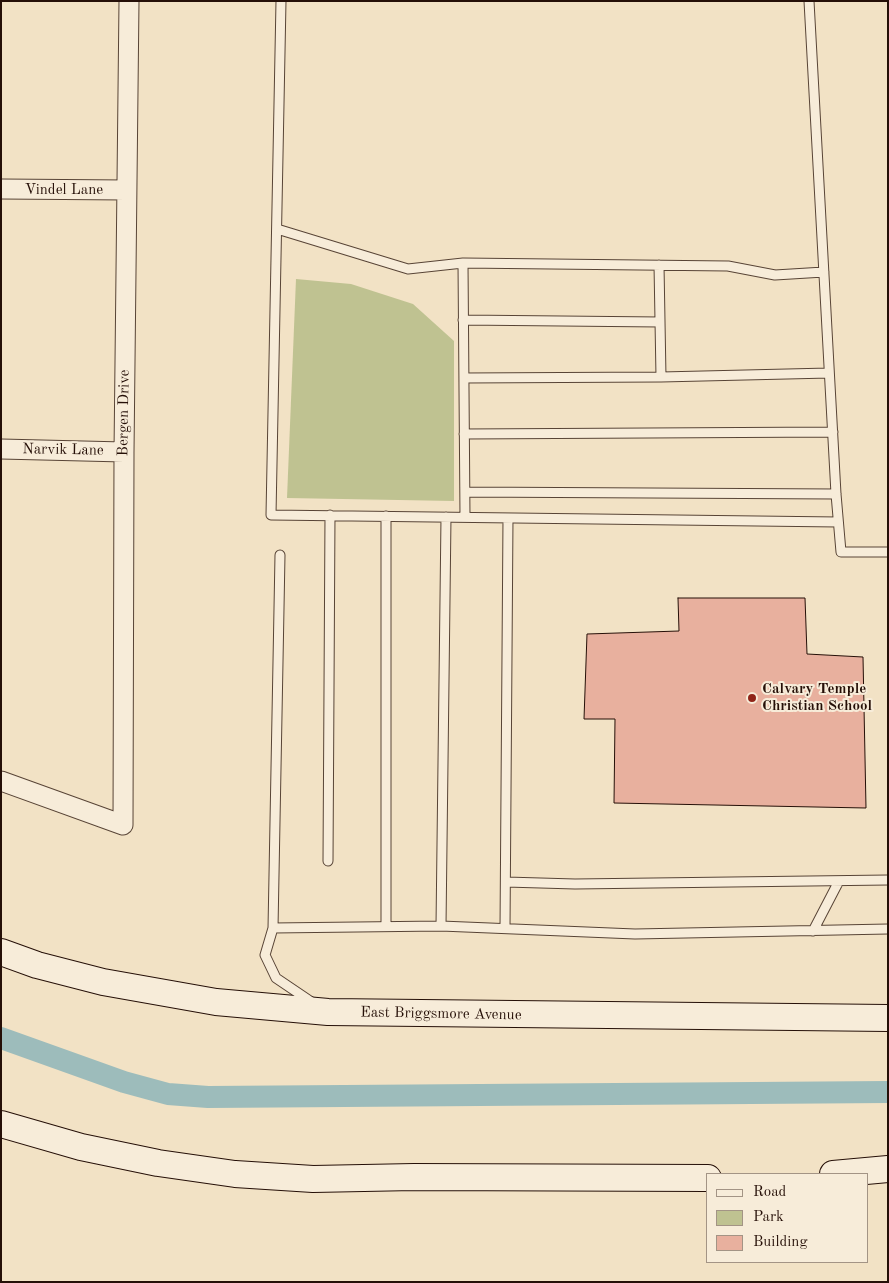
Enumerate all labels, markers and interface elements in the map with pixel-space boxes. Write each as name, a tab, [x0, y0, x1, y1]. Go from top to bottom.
street label: Vindel Lane	[25, 181, 103, 199]
street label: Bergen Drive	[114, 369, 134, 457]
street label: Narvik Lane	[22, 440, 104, 460]
place label: Calvary Temple Christian School	[762, 680, 872, 715]
marker: Calvary Temple Christian School	[746, 692, 758, 704]
street label: East Briggsmore Avenue	[360, 1004, 522, 1024]
legend	[706, 1173, 869, 1263]
text: Road	[753, 1185, 786, 1200]
text: Park	[753, 1210, 784, 1225]
text: Building	[753, 1235, 808, 1250]

